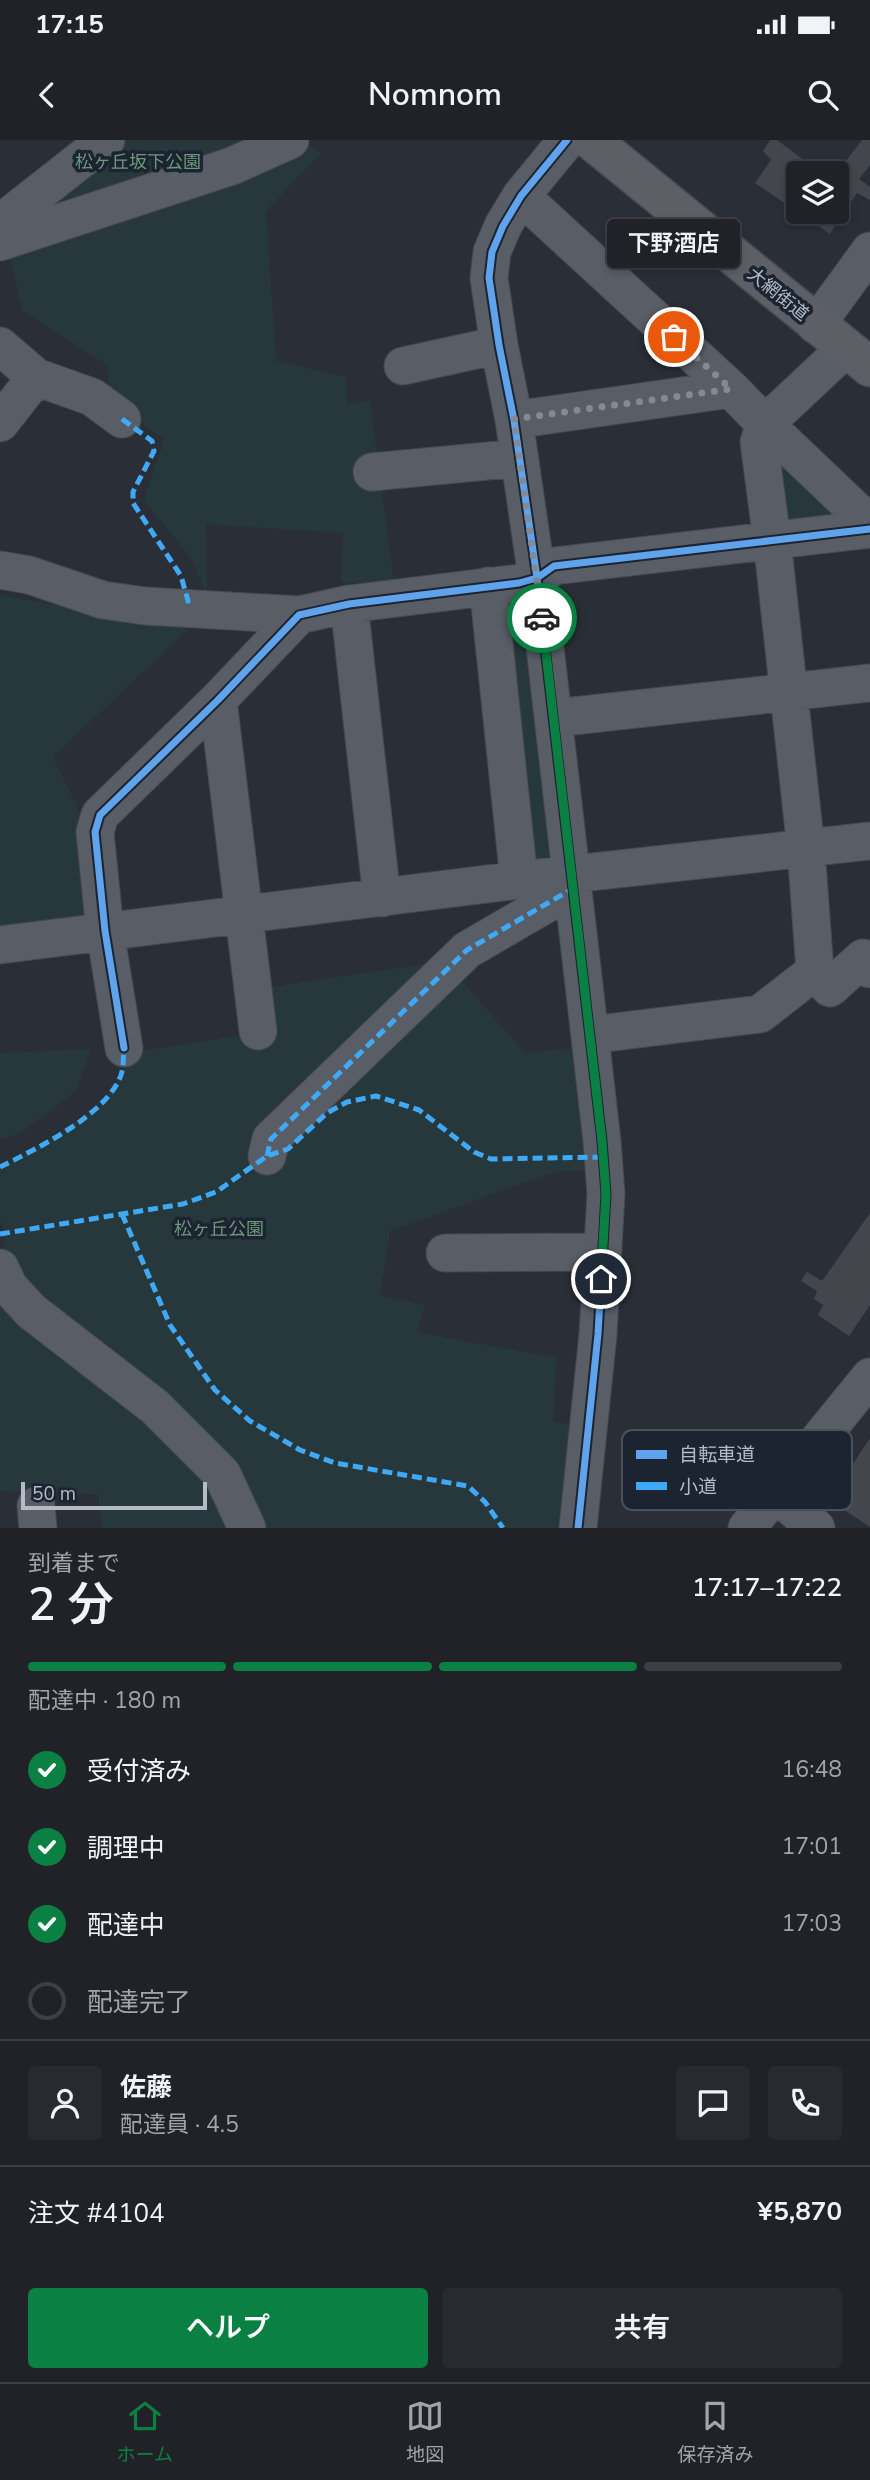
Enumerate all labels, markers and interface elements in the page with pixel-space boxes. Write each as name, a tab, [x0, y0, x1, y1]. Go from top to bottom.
text: 17:15	[35, 7, 104, 42]
text: Nomnom	[368, 73, 502, 116]
icon: back	[28, 76, 66, 114]
icon: search	[804, 76, 842, 114]
park label: 松ヶ丘坂下公園	[75, 150, 201, 174]
map controls	[786, 161, 849, 224]
button: layers	[786, 161, 849, 224]
callout: 下野酒店	[608, 218, 740, 267]
text: 下野酒店	[628, 228, 720, 259]
street label: 大網街道	[742, 262, 814, 326]
pin	[644, 307, 704, 367]
icon: bag	[655, 318, 693, 356]
courier	[507, 583, 577, 653]
icon: car	[523, 599, 561, 637]
park label: 松ヶ丘公園	[174, 1217, 264, 1241]
pin	[571, 1249, 631, 1309]
icon: home	[582, 1260, 620, 1298]
legend	[622, 1430, 852, 1510]
text: 自転車道	[679, 1442, 755, 1468]
text: 小道	[679, 1474, 717, 1500]
scale bar	[21, 1479, 206, 1511]
text: 50 m	[32, 1481, 76, 1507]
text: 到着まで	[28, 1548, 120, 1579]
text: 17:17–17:22	[692, 1570, 842, 1605]
text: 2 分	[28, 1573, 114, 1636]
text: 配達中 · 180 m	[28, 1685, 181, 1716]
icon: check	[28, 1751, 66, 1789]
text: 受付済み	[87, 1754, 191, 1789]
text: 16:48	[782, 1754, 842, 1785]
icon: check	[28, 1828, 66, 1866]
text: 調理中	[87, 1831, 165, 1866]
text: 17:01	[782, 1831, 842, 1862]
icon: check	[28, 1905, 66, 1943]
text: 配達中	[87, 1908, 165, 1943]
text: 17:03	[782, 1908, 842, 1939]
text: 配達完了	[87, 1985, 191, 2020]
button: person	[28, 2066, 102, 2140]
button: chat	[676, 2066, 750, 2140]
button: phone	[768, 2066, 842, 2140]
text: 佐藤	[120, 2070, 172, 2105]
text: 配達員 · 4.5	[120, 2109, 239, 2140]
text: ¥5,870	[758, 2194, 842, 2229]
text: 注文 #4104	[28, 2196, 165, 2231]
button: ヘルプ	[28, 2288, 428, 2368]
button: 共有	[442, 2288, 842, 2368]
tab: ホーム	[117, 2397, 173, 2468]
tab: 地図	[406, 2397, 444, 2468]
tab: 保存済み	[677, 2397, 753, 2468]

